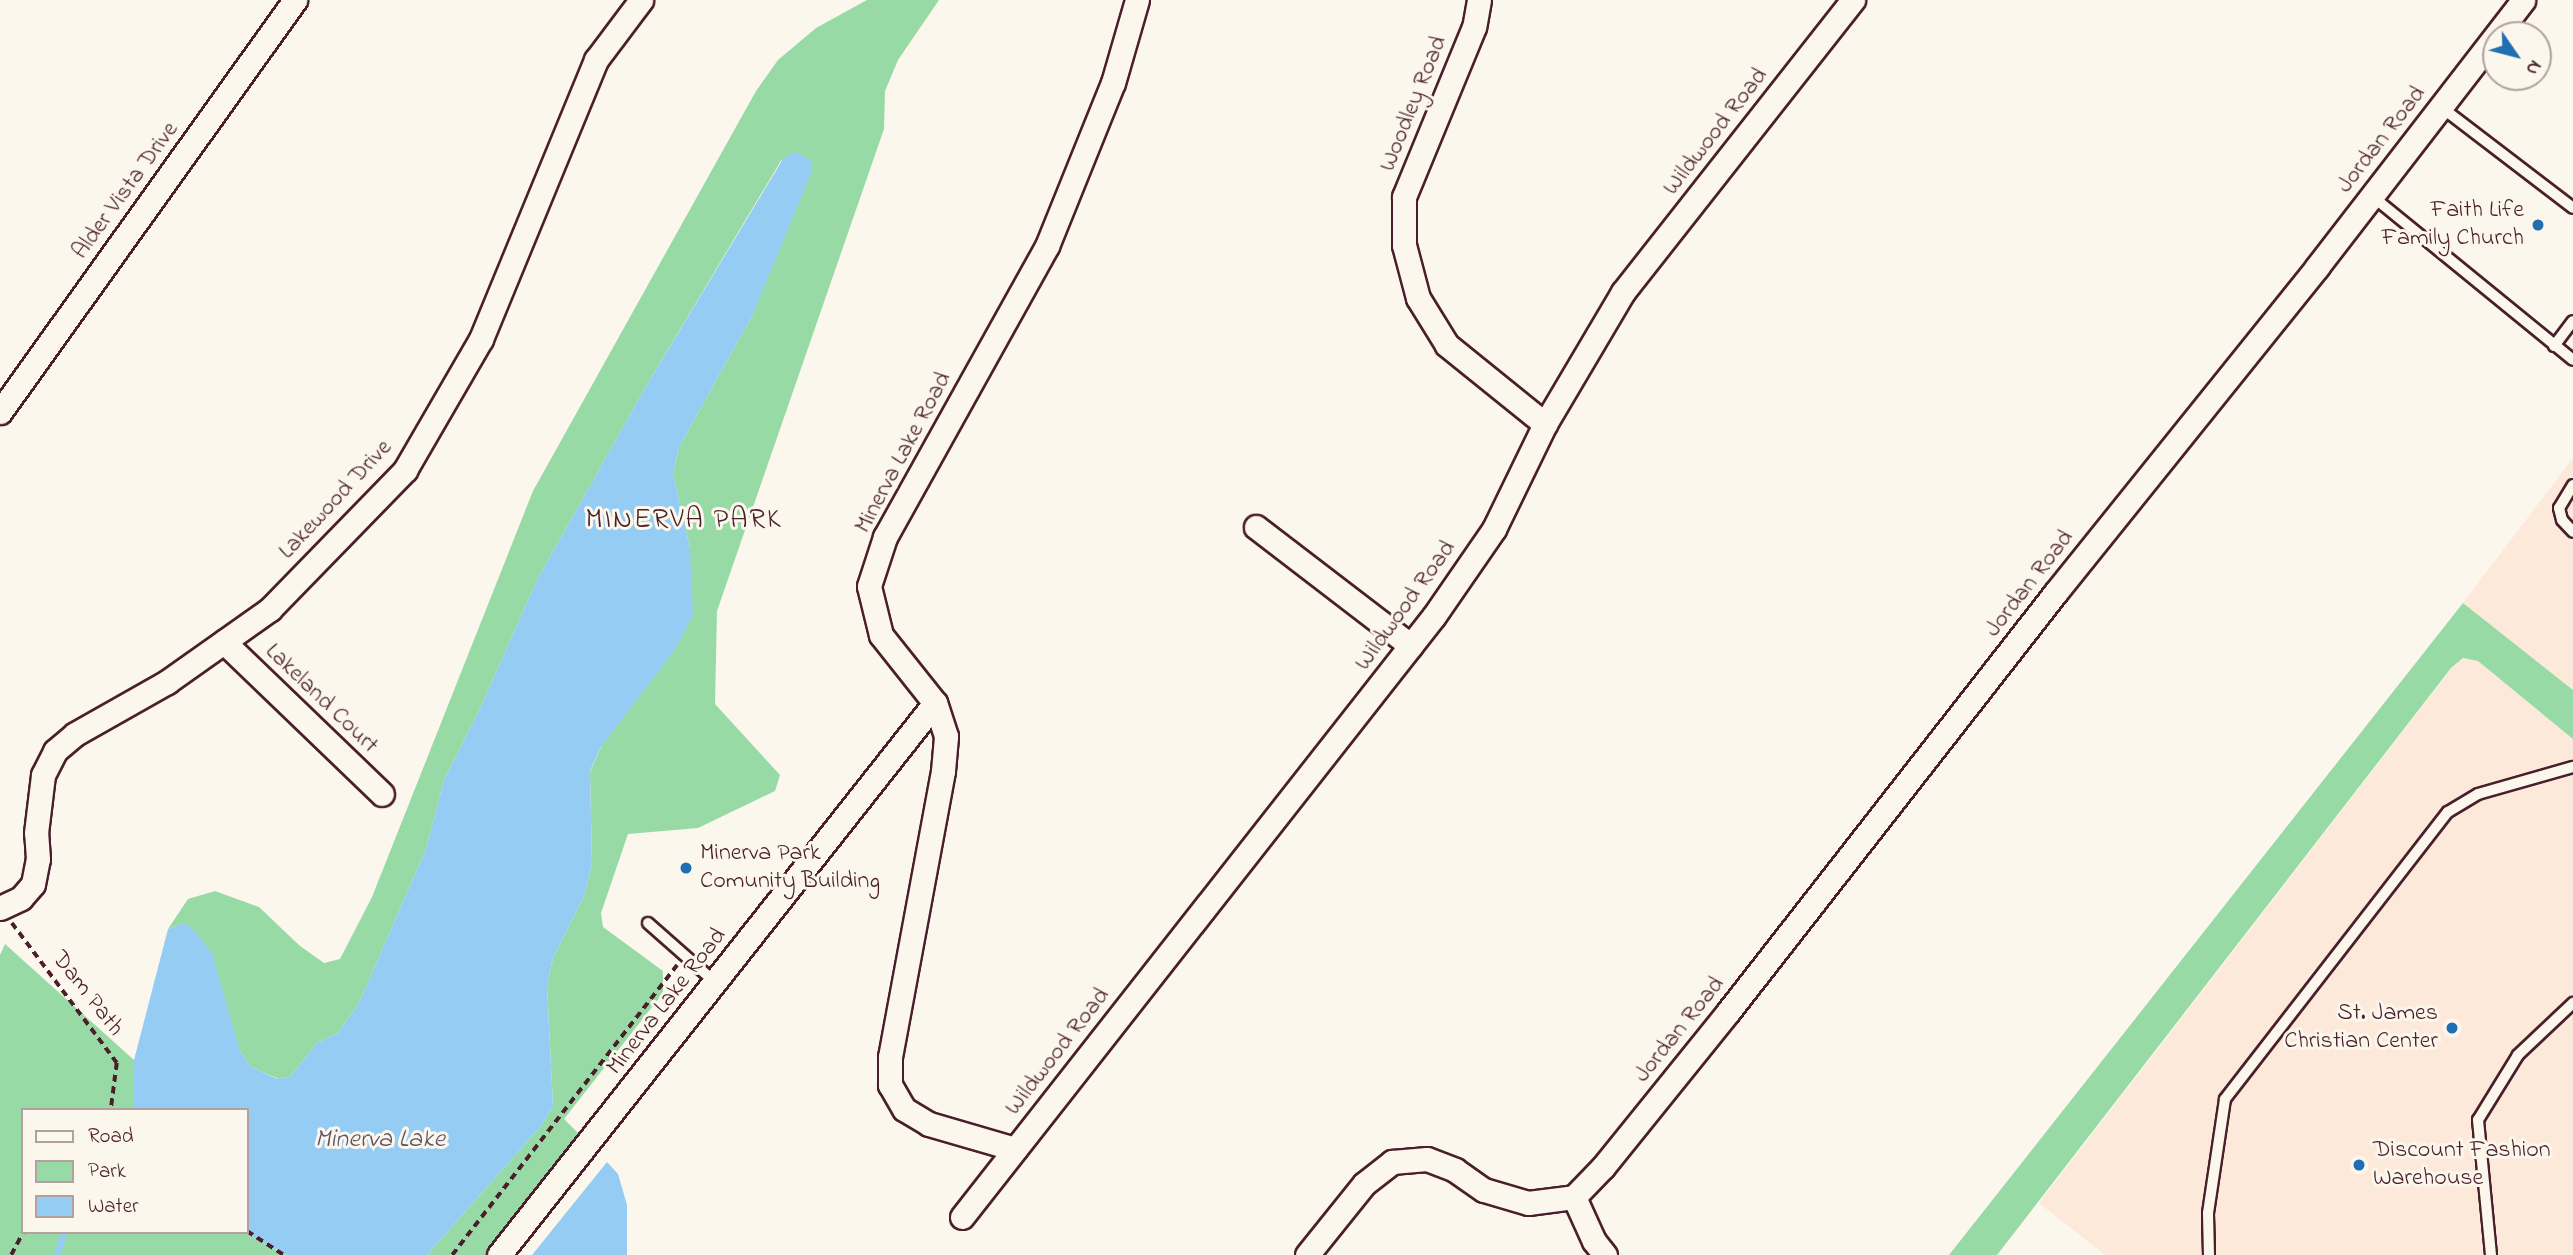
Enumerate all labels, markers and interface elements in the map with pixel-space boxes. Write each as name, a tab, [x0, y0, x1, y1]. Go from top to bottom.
north arrow	[2482, 21, 2552, 91]
street label: Woodley Road	[1374, 32, 1454, 176]
text: N	[2518, 54, 2548, 80]
street label: Wildwood Road	[1657, 63, 1775, 201]
street label: Jordan Road	[2331, 81, 2433, 199]
street label: Alder Vista Drive	[67, 117, 185, 265]
place label: Faith Life Family Church	[2381, 197, 2524, 253]
marker: Faith Life Family Church	[2530, 217, 2546, 233]
street label: Minerva Lake Road	[849, 367, 959, 539]
street label: Lakewood Drive	[273, 434, 399, 566]
district label: MINERVA PARK	[587, 504, 781, 538]
street label: Jordan Road	[1979, 525, 2081, 643]
street label: Wildwood Road	[1349, 535, 1463, 677]
street label: Lakeland Court	[258, 638, 384, 760]
place label: Minerva Park Comunity Building	[700, 840, 880, 896]
marker: Minerva Park Comunity Building	[678, 860, 694, 876]
street label: Minerva Lake Road	[601, 923, 733, 1081]
street label: Dam Path	[45, 946, 129, 1042]
street label: Jordan Road	[1628, 971, 1732, 1089]
street label: Wildwood Road	[999, 983, 1117, 1121]
place label: St. James Christian Center	[2284, 1000, 2438, 1056]
marker: St. James Christian Center	[2444, 1020, 2460, 1036]
legend	[21, 1108, 248, 1234]
text: Road	[88, 1122, 134, 1152]
water label: Minerva Lake	[315, 1125, 445, 1157]
place label: Discount Fashion Warehouse	[2373, 1137, 2551, 1193]
text: Park	[88, 1157, 126, 1187]
marker: Discount Fashion Warehouse	[2351, 1157, 2367, 1173]
text: Water	[88, 1192, 139, 1222]

